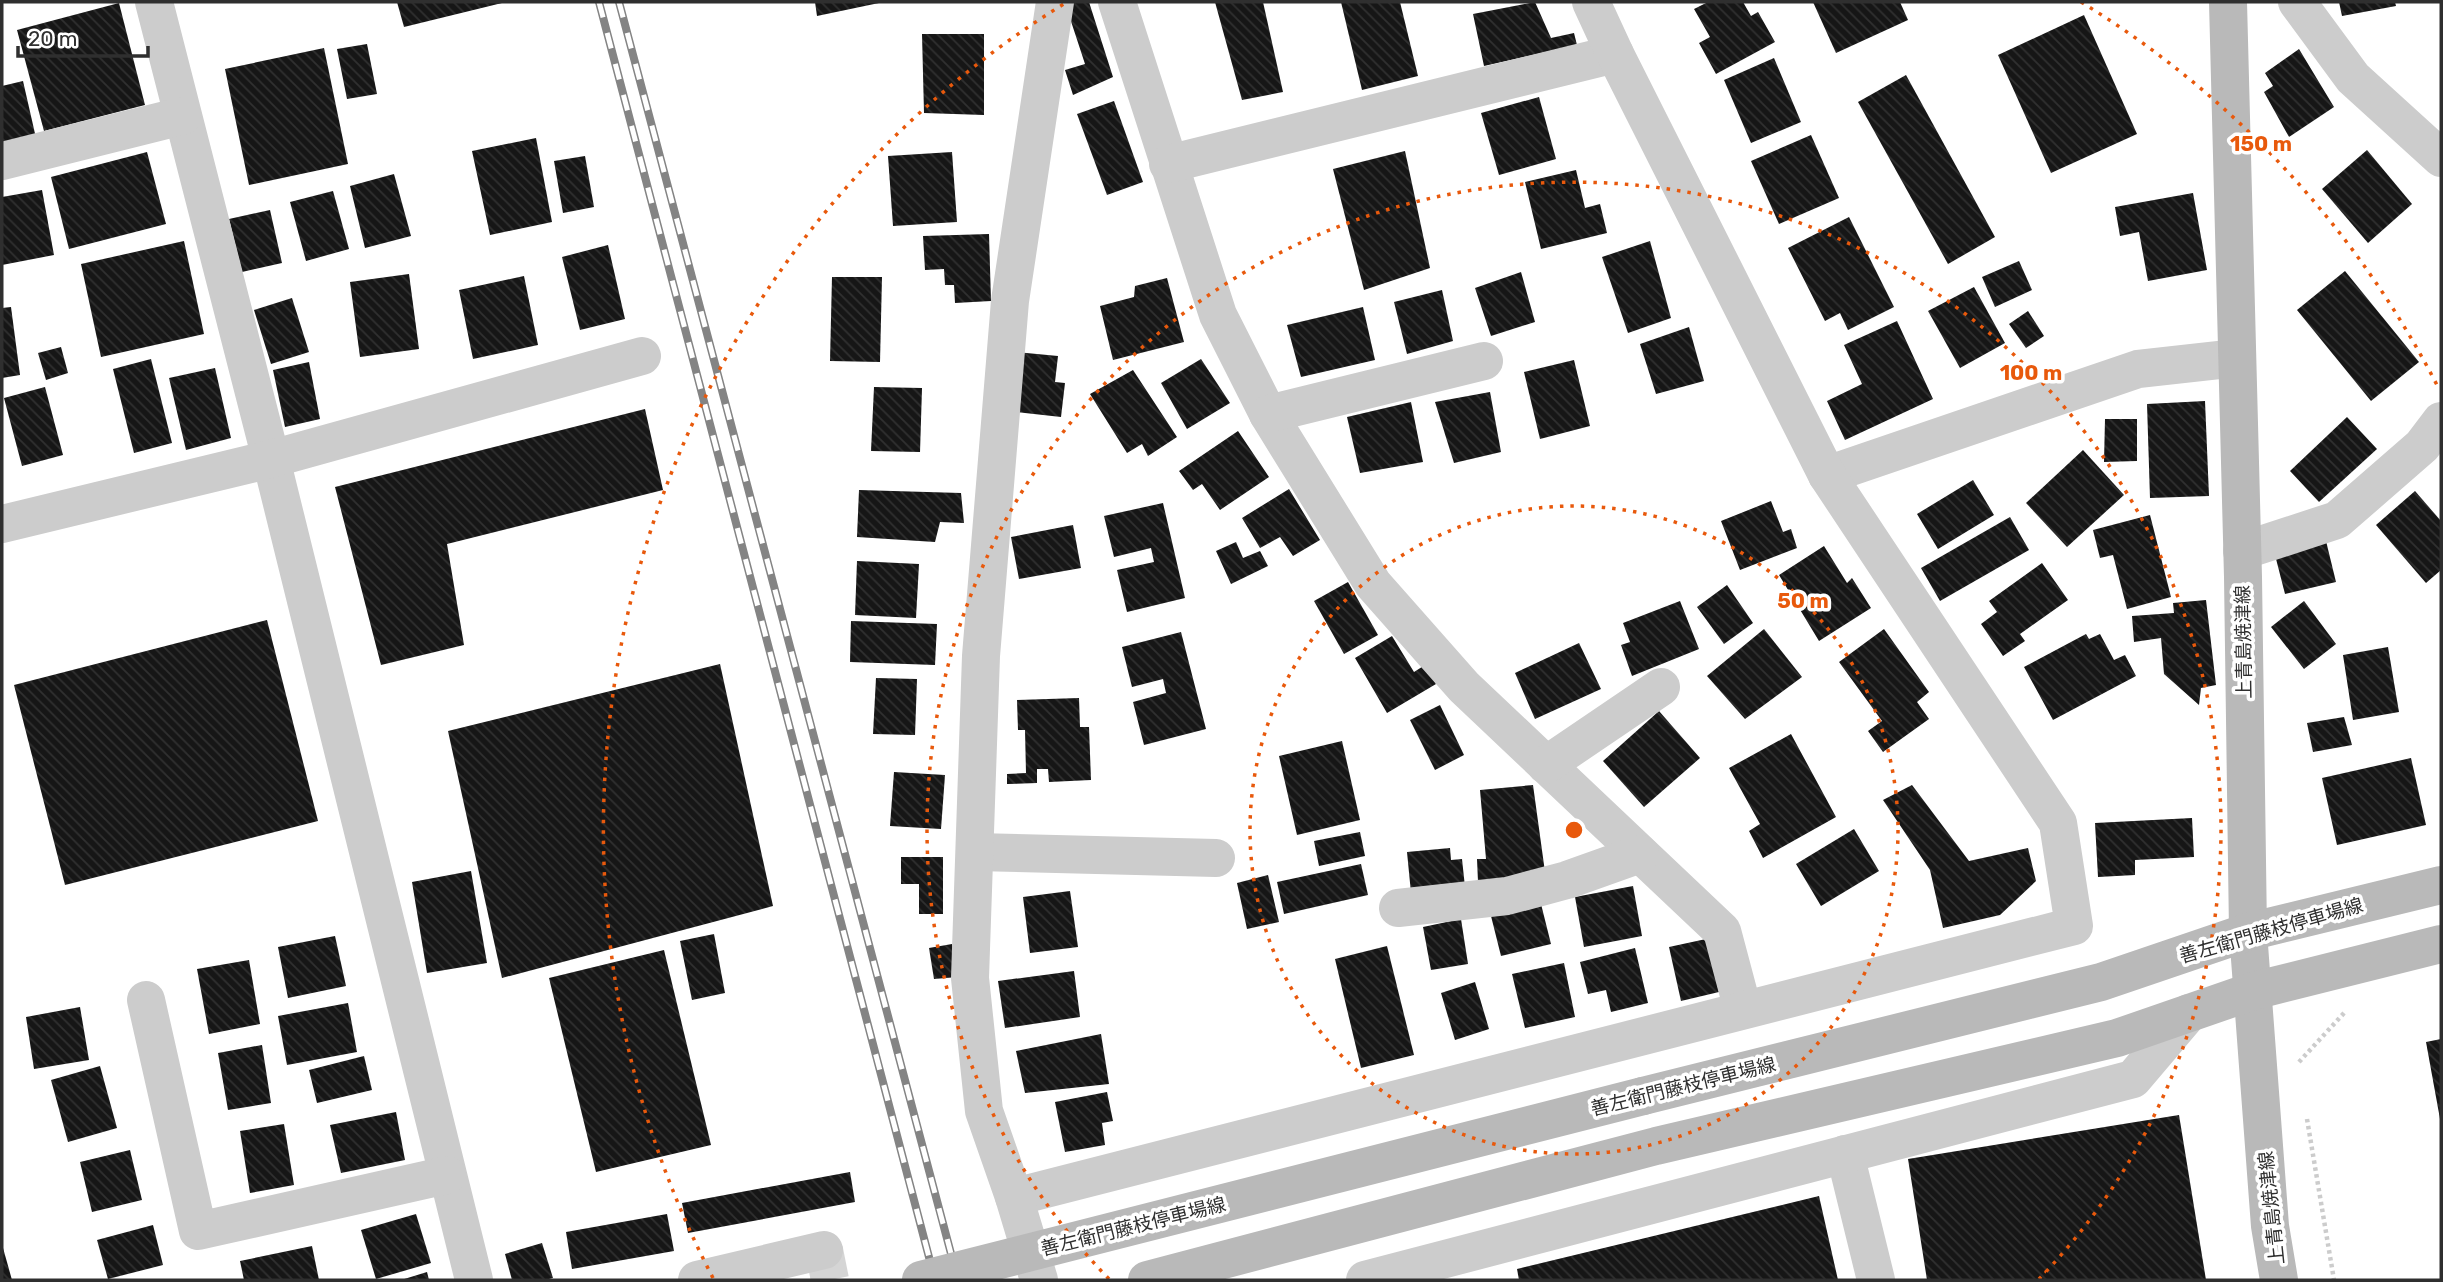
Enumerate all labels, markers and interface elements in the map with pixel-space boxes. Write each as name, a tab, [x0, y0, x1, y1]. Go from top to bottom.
scale bar	[18, 14, 147, 58]
text: 20 m	[28, 26, 77, 51]
text: 150 m	[2230, 131, 2292, 156]
text: 100 m	[2000, 360, 2062, 385]
street label: 上青島焼津線	[2231, 585, 2256, 699]
text: 50 m	[1777, 588, 1829, 613]
centre of rings	[1562, 818, 1586, 842]
street label: 善左衛門藤枝停車場線	[2177, 893, 2366, 968]
street label: 善左衛門藤枝停車場線	[1588, 1052, 1778, 1121]
street label: 上青島焼津線	[2254, 1150, 2289, 1266]
street label: 善左衛門藤枝停車場線	[1038, 1192, 1228, 1261]

